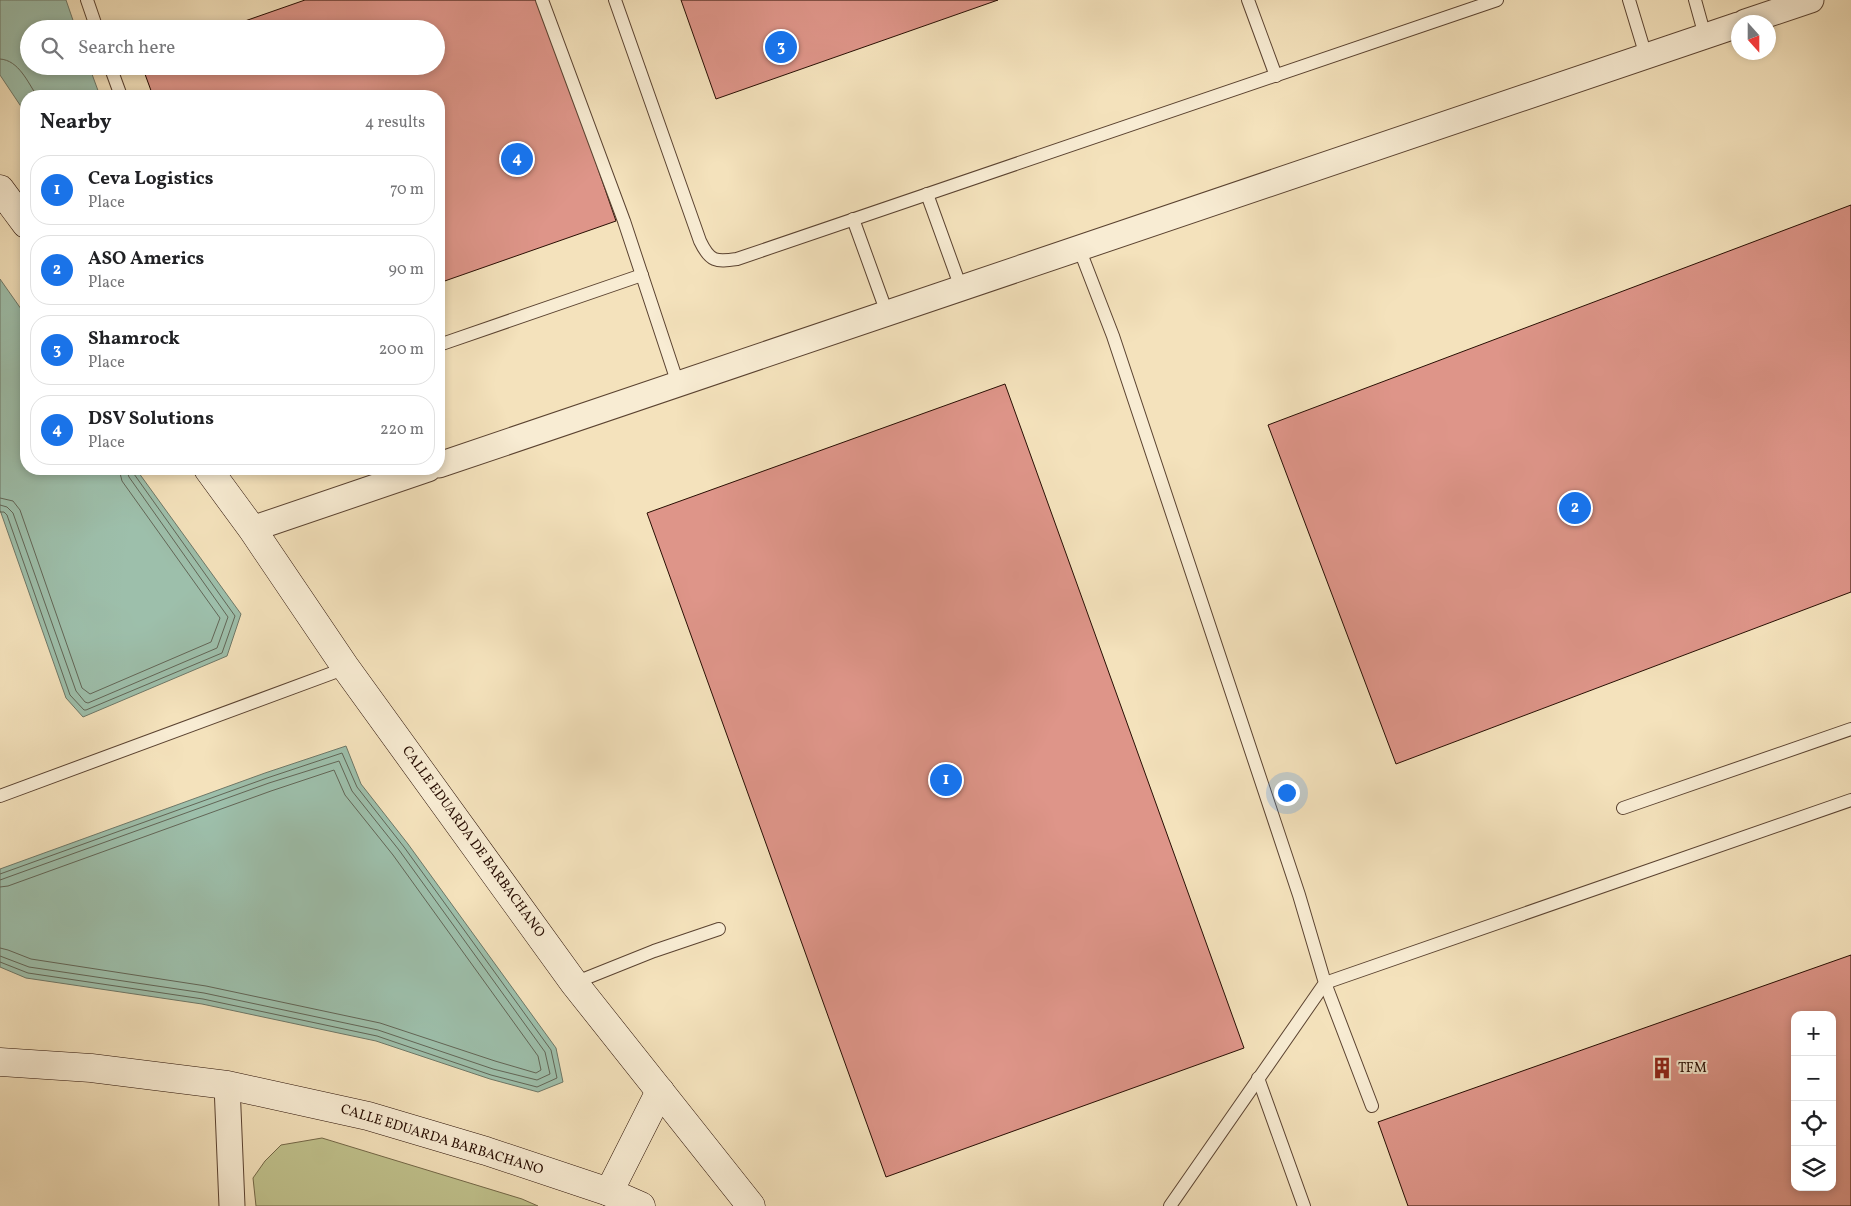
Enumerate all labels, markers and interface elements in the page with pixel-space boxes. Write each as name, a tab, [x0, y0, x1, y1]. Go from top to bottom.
north arrow	[1731, 15, 1776, 60]
search box	[20, 20, 445, 75]
pin: 3	[765, 28, 797, 66]
icon: search	[38, 34, 66, 62]
text: Search here	[78, 35, 175, 61]
text: Nearby	[40, 108, 111, 137]
text: 4 results	[365, 112, 425, 134]
pin: 4	[501, 140, 533, 178]
text: Ceva Logistics	[88, 166, 213, 192]
text: 1	[54, 179, 60, 201]
text: 70 m	[390, 179, 424, 201]
text: Place	[88, 192, 125, 214]
text: ASO Americs	[88, 246, 204, 272]
text: 2	[53, 259, 61, 281]
text: 90 m	[388, 259, 424, 281]
text: Place	[88, 272, 125, 294]
text: Shamrock	[88, 326, 180, 352]
text: 3	[53, 339, 61, 361]
text: 200 m	[379, 339, 424, 361]
text: Place	[88, 352, 125, 374]
text: DSV Solutions	[88, 406, 214, 432]
text: 4	[52, 419, 62, 441]
text: 220 m	[380, 419, 424, 441]
text: Place	[88, 432, 125, 454]
pin: 2	[1559, 489, 1591, 527]
street label: CALLE EDUARDA DE BARBACHANO	[397, 742, 549, 942]
pin: 1	[930, 761, 962, 799]
your location	[1274, 780, 1300, 806]
map controls	[1791, 1011, 1836, 1191]
button: +	[1791, 1011, 1836, 1056]
building icon: TFM	[1649, 1055, 1675, 1081]
button: −	[1791, 1056, 1836, 1101]
place label: TFM	[1678, 1059, 1707, 1078]
street label: CALLE EDUARDA BARBACHANO	[338, 1100, 546, 1180]
button: locate	[1791, 1101, 1836, 1146]
button: layers	[1791, 1146, 1836, 1191]

